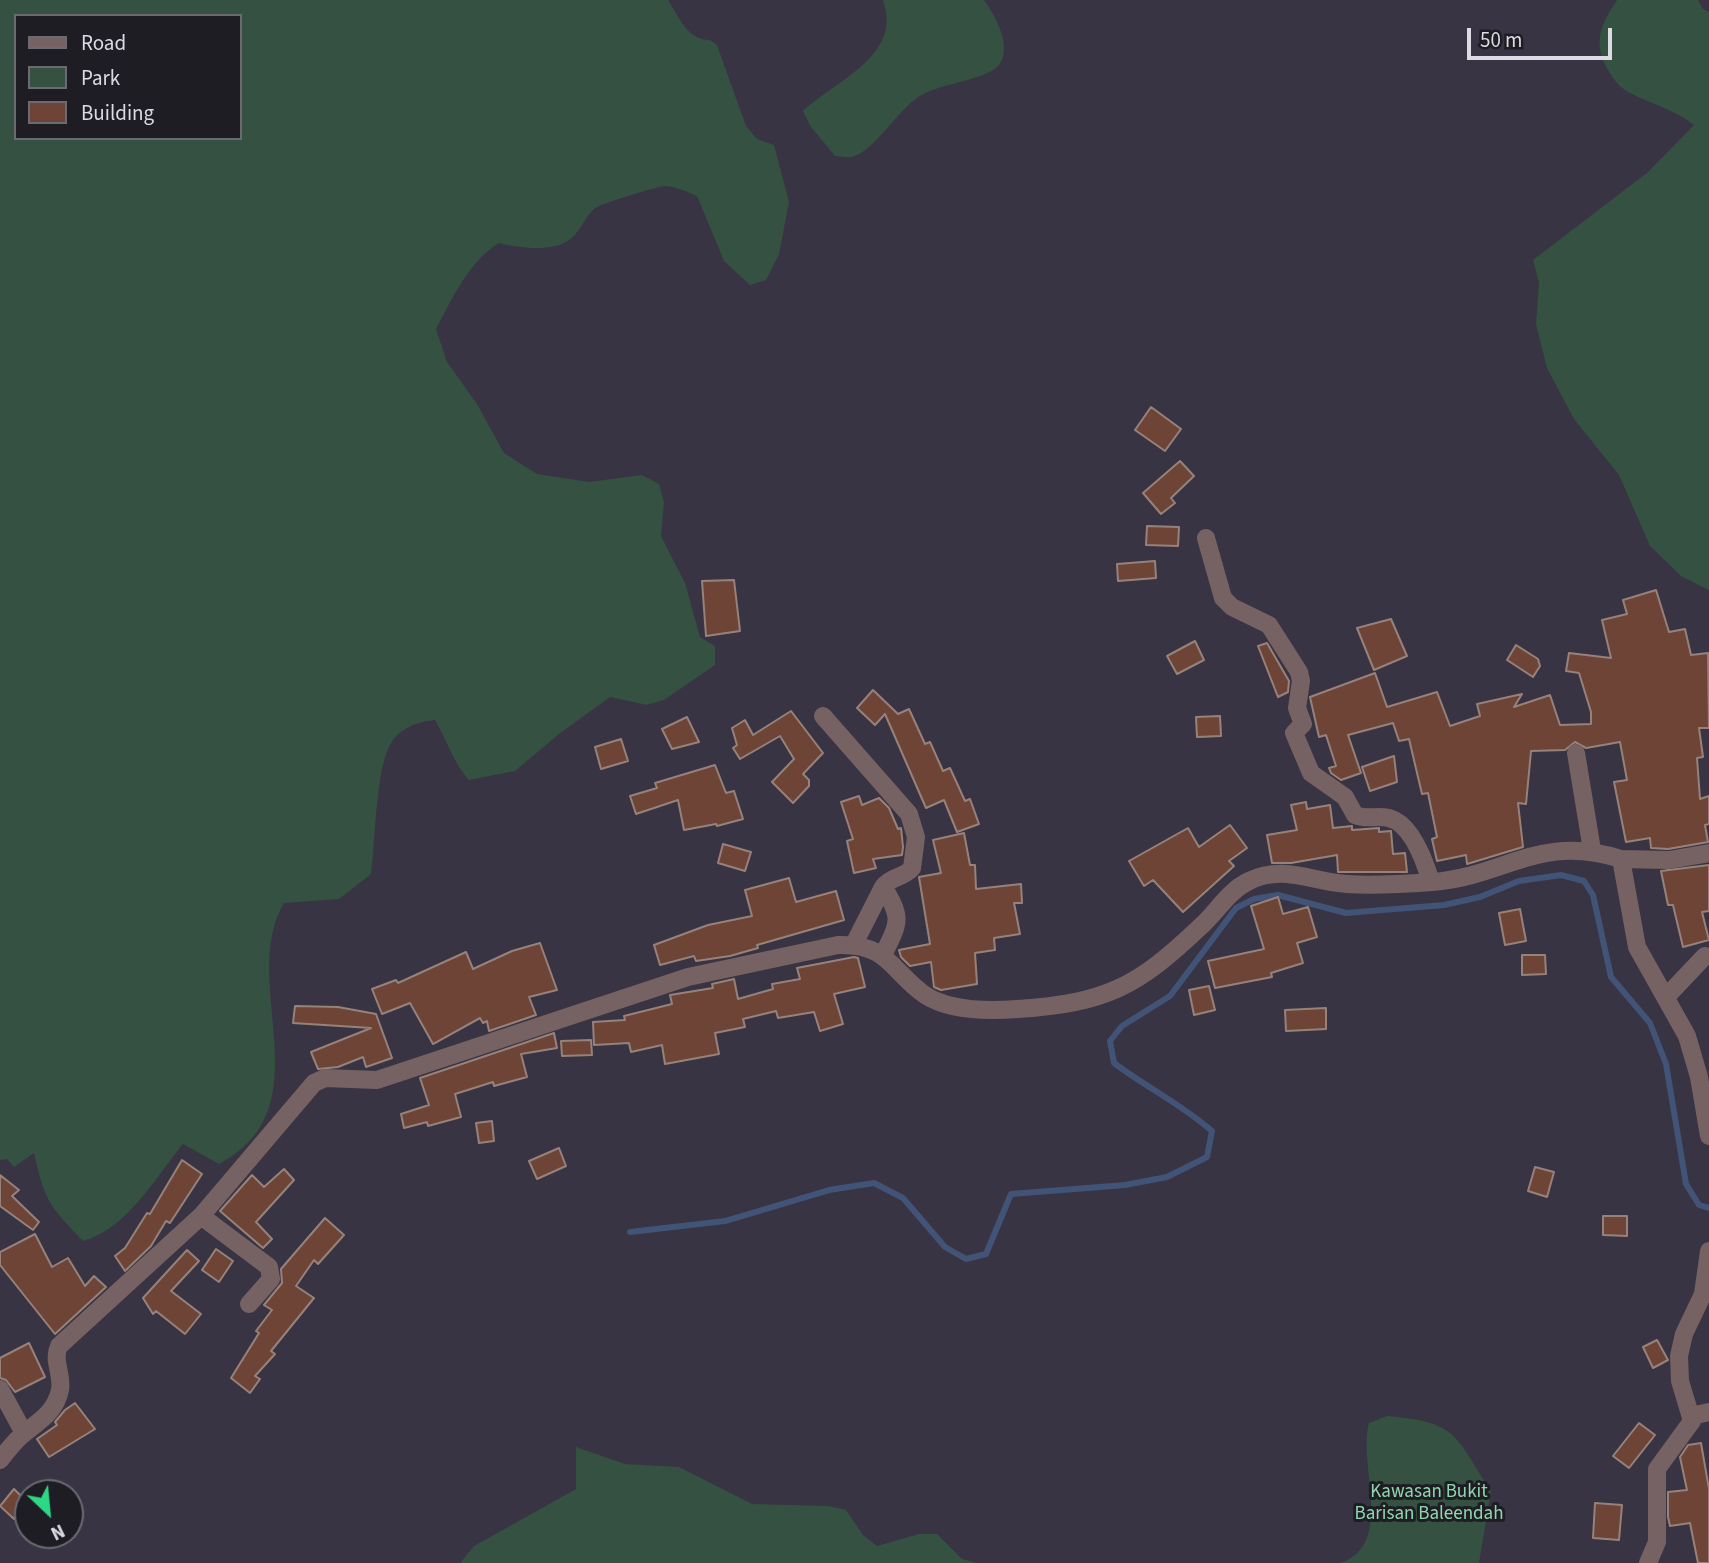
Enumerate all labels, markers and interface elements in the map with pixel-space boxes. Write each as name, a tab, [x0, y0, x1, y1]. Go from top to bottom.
legend	[14, 14, 242, 140]
scale bar	[1471, 14, 1616, 58]
text: 50 m	[1480, 25, 1522, 55]
text: Road	[81, 28, 126, 58]
text: Park	[81, 63, 120, 93]
text: Building	[81, 98, 154, 128]
north arrow	[14, 1479, 84, 1549]
park label: Kawasan Bukit Barisan Baleendah	[1354, 1482, 1504, 1526]
text: N	[46, 1517, 69, 1546]

